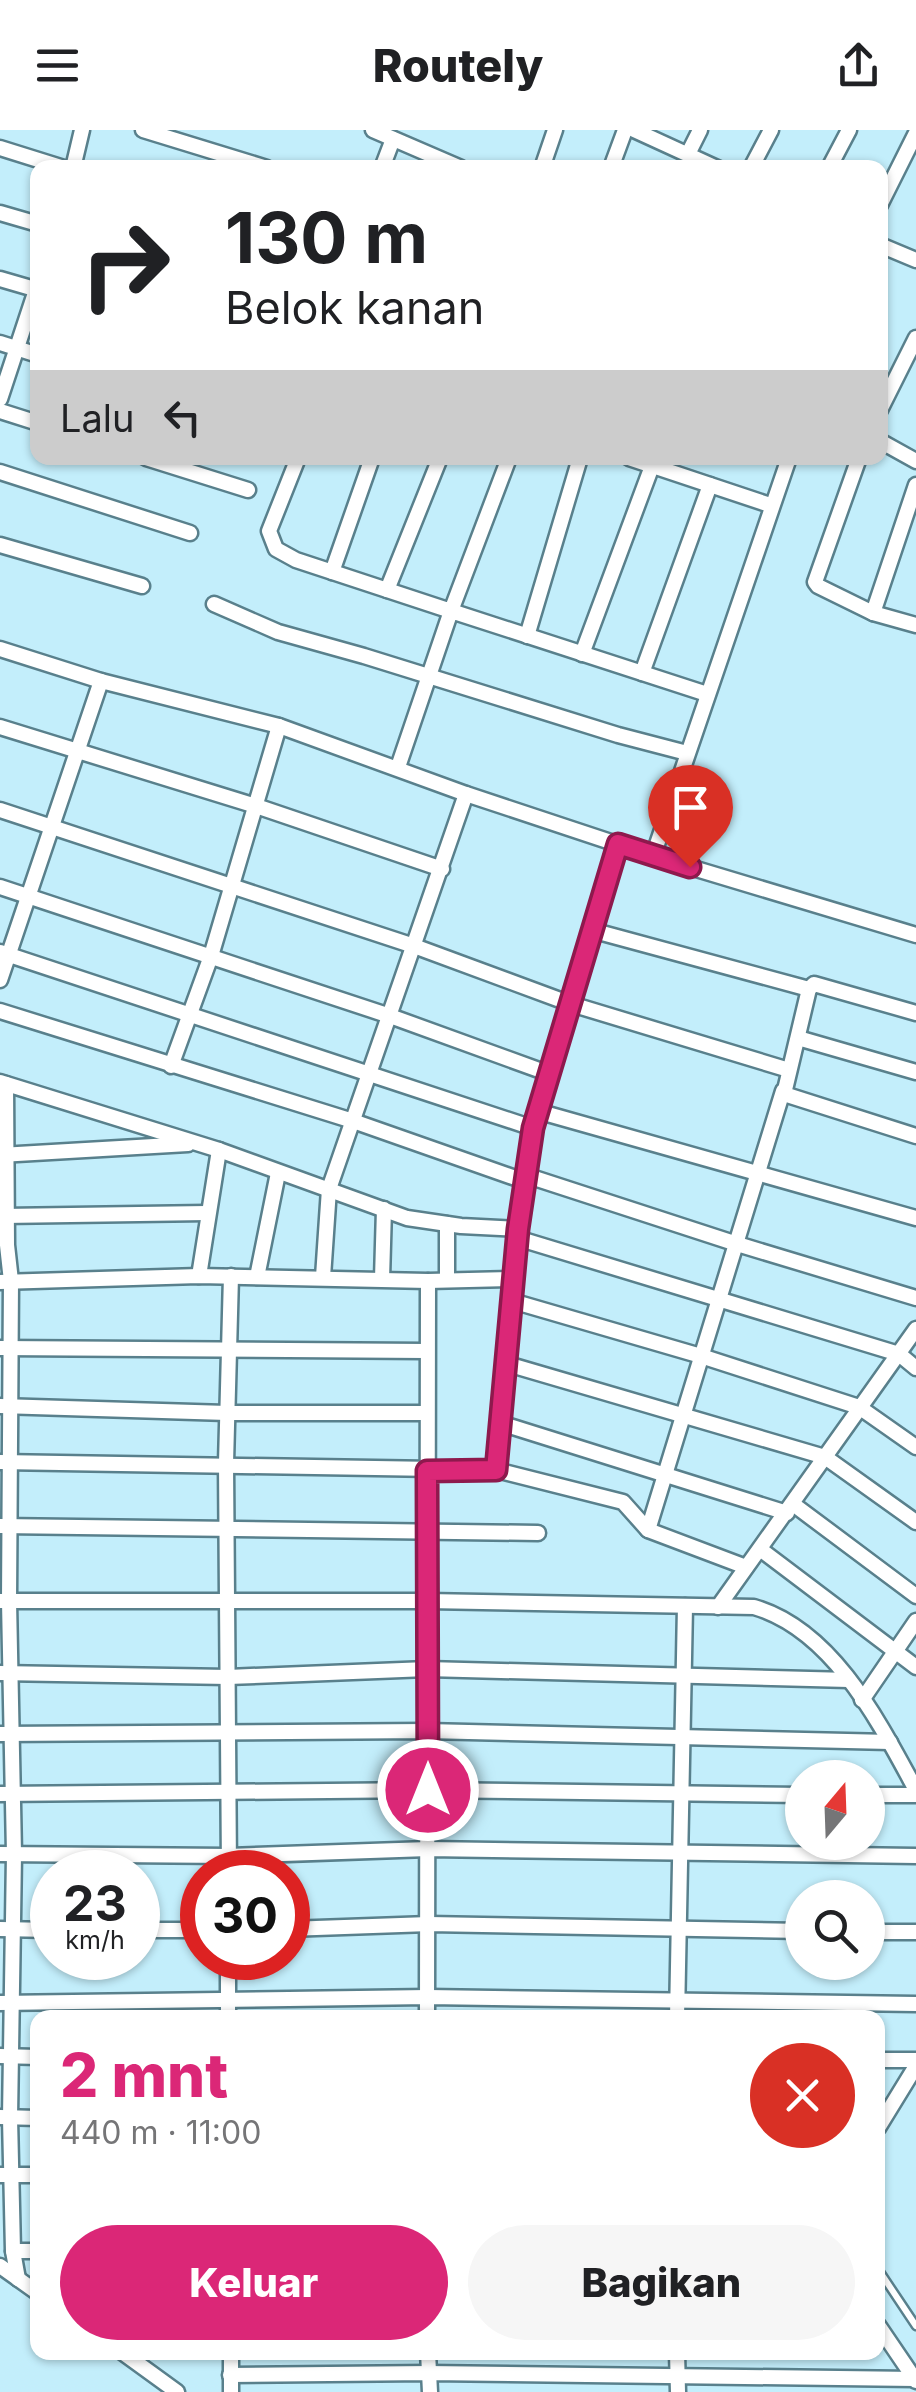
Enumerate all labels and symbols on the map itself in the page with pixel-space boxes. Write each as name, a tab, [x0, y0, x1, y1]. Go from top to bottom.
pin	[648, 765, 733, 868]
position arrow	[376, 1738, 480, 1842]
north arrow	[785, 1760, 885, 1860]
speed limit sign: 30	[180, 1850, 310, 1980]

